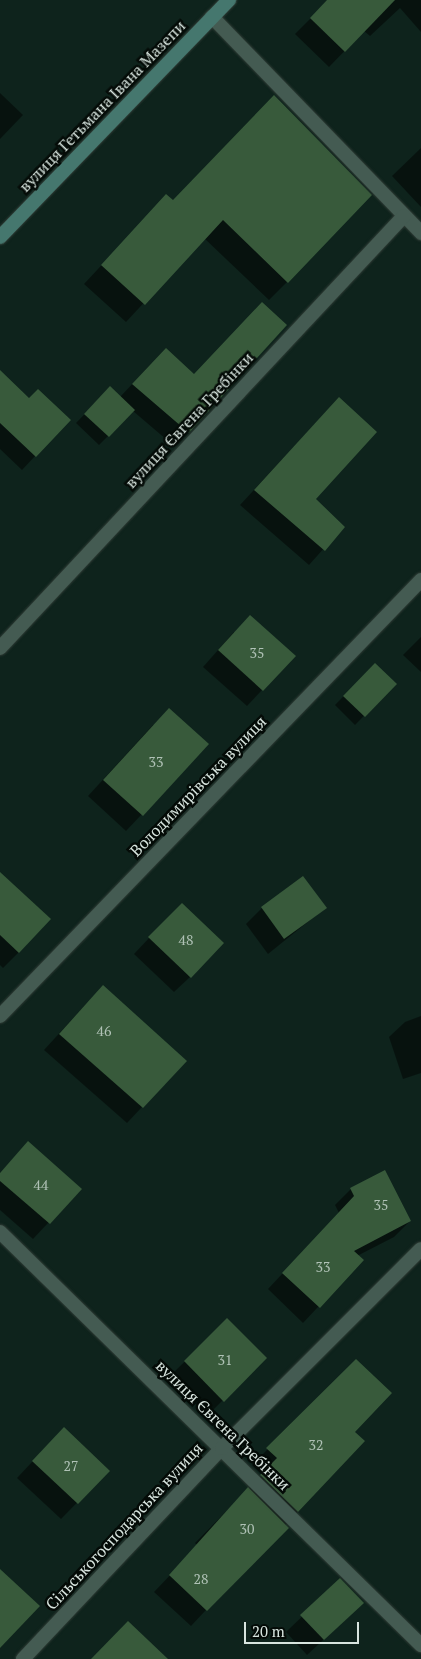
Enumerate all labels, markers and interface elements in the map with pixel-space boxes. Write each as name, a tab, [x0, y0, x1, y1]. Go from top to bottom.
street label: вулиця Гетьмана Івана Мазепи	[15, 16, 189, 196]
street label: вулиця Євгена Гребінки	[121, 348, 257, 492]
house number: 35	[250, 645, 264, 661]
street label: Володимирівська вулиця	[126, 712, 270, 860]
house number: 33	[149, 754, 163, 770]
house number: 48	[179, 932, 193, 948]
house number: 46	[97, 1023, 111, 1039]
house number: 44	[34, 1177, 48, 1193]
house number: 35	[374, 1197, 388, 1213]
house number: 33	[316, 1259, 330, 1275]
house number: 31	[218, 1352, 232, 1368]
street label: вулиця Євгена Гребінки	[152, 1356, 294, 1494]
house number: 32	[309, 1437, 323, 1453]
street label: Сільськогосподарська вулиця	[41, 1438, 207, 1614]
house number: 27	[64, 1458, 78, 1474]
house number: 30	[240, 1521, 254, 1537]
house number: 28	[194, 1571, 208, 1587]
scale bar	[246, 1612, 361, 1644]
text: 20 m	[252, 1621, 285, 1641]

